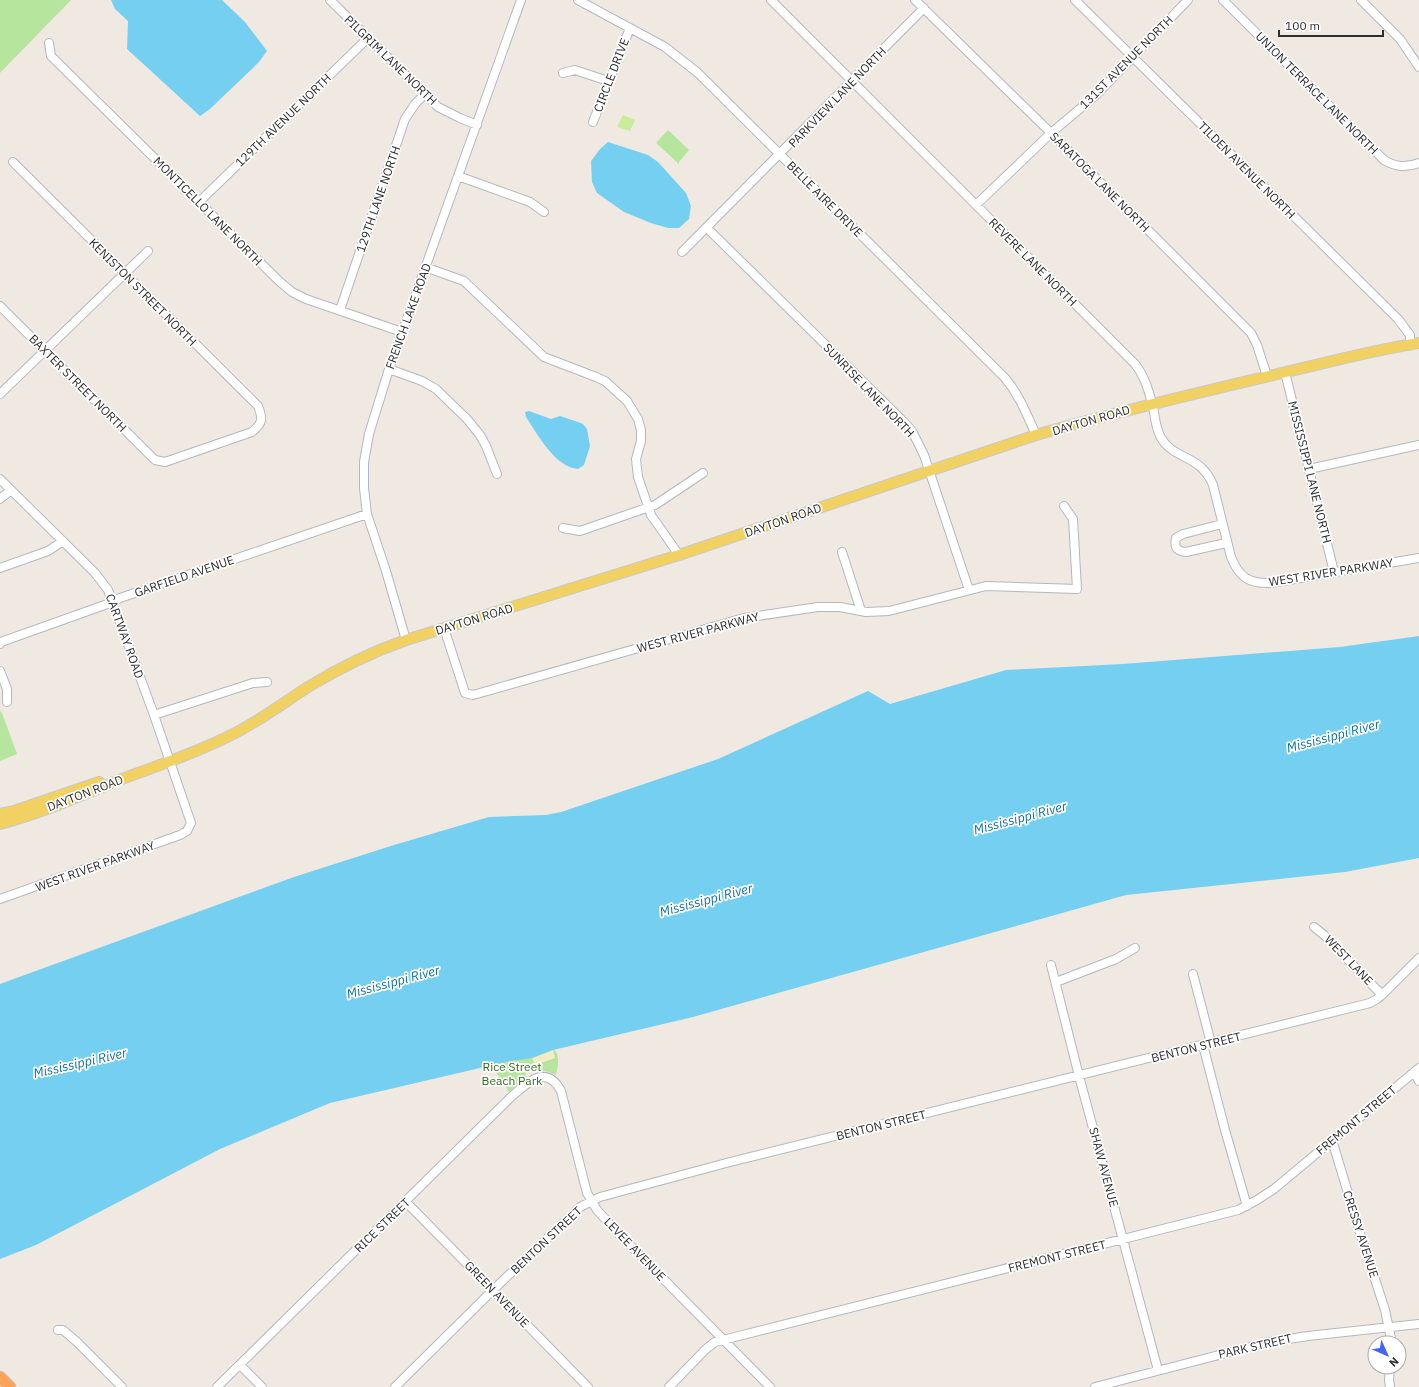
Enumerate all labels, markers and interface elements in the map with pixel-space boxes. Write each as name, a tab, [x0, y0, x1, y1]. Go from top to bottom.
street label: PILGRIM LANE NORTH	[342, 12, 440, 108]
street label: 131ST AVENUE NORTH	[1076, 12, 1176, 112]
scale bar	[1279, 12, 1383, 38]
text: 100 m	[1285, 18, 1320, 33]
street label: UNION TERRACE LANE NORTH	[1253, 29, 1381, 157]
street label: CIRCLE DRIVE	[590, 36, 632, 114]
street label: PARKVIEW LANE NORTH	[785, 44, 889, 150]
street label: 129TH AVENUE NORTH	[232, 70, 334, 170]
street label: TILDEN AVENUE NORTH	[1195, 118, 1299, 222]
street label: SARATOGA LANE NORTH	[1047, 129, 1153, 235]
street label: 129TH LANE NORTH	[353, 144, 403, 254]
street label: MONTICELLO LANE NORTH	[150, 153, 266, 269]
street label: BELLE AIRE DRIVE	[784, 158, 866, 240]
street label: REVERE LANE NORTH	[986, 215, 1080, 309]
street label: KENISTON STREET NORTH	[86, 235, 200, 349]
street label: FRENCH LAKE ROAD	[382, 261, 434, 371]
street label: BAXTER STREET NORTH	[26, 331, 130, 435]
street label: SUNRISE LANE NORTH	[820, 340, 918, 440]
street label: MISSISSIPPI LANE NORTH	[1285, 399, 1335, 545]
street label: DAYTON ROAD	[1050, 402, 1132, 438]
street label: DAYTON ROAD	[743, 500, 823, 540]
street label: GARFIELD AVENUE	[132, 552, 236, 600]
street label: WEST RIVER PARKWAY	[1268, 555, 1394, 589]
street label: CARTWAY ROAD	[103, 592, 147, 680]
street label: DAYTON ROAD	[433, 600, 515, 638]
street label: WEST RIVER PARKWAY	[635, 608, 761, 656]
water label: Mississippi River	[1285, 715, 1382, 757]
street label: DAYTON ROAD	[45, 772, 125, 814]
water label: Mississippi River	[972, 797, 1069, 839]
street label: WEST RIVER PARKWAY	[33, 837, 157, 895]
water label: Mississippi River	[658, 879, 755, 921]
street label: WEST LANE	[1322, 932, 1376, 988]
water label: Mississippi River	[345, 961, 442, 1003]
street label: BENTON STREET	[1150, 1029, 1243, 1065]
water label: Mississippi River	[32, 1044, 130, 1082]
park label: Rice Street Beach Park	[482, 1059, 543, 1088]
street label: FREMONT STREET	[1313, 1082, 1399, 1158]
street label: BENTON STREET	[835, 1107, 928, 1143]
street label: SHAW AVENUE	[1086, 1126, 1122, 1208]
street label: CRESSY AVENUE	[1340, 1188, 1382, 1280]
street label: RICE STREET	[351, 1195, 413, 1255]
street label: BENTON STREET	[507, 1203, 585, 1277]
street label: LEVEE AVENUE	[601, 1214, 669, 1284]
street label: FREMONT STREET	[1007, 1237, 1107, 1275]
street label: GREEN AVENUE	[462, 1258, 532, 1330]
street label: PARK STREET	[1217, 1330, 1293, 1362]
north arrow	[1367, 1335, 1407, 1375]
text: N	[1386, 1354, 1402, 1370]

